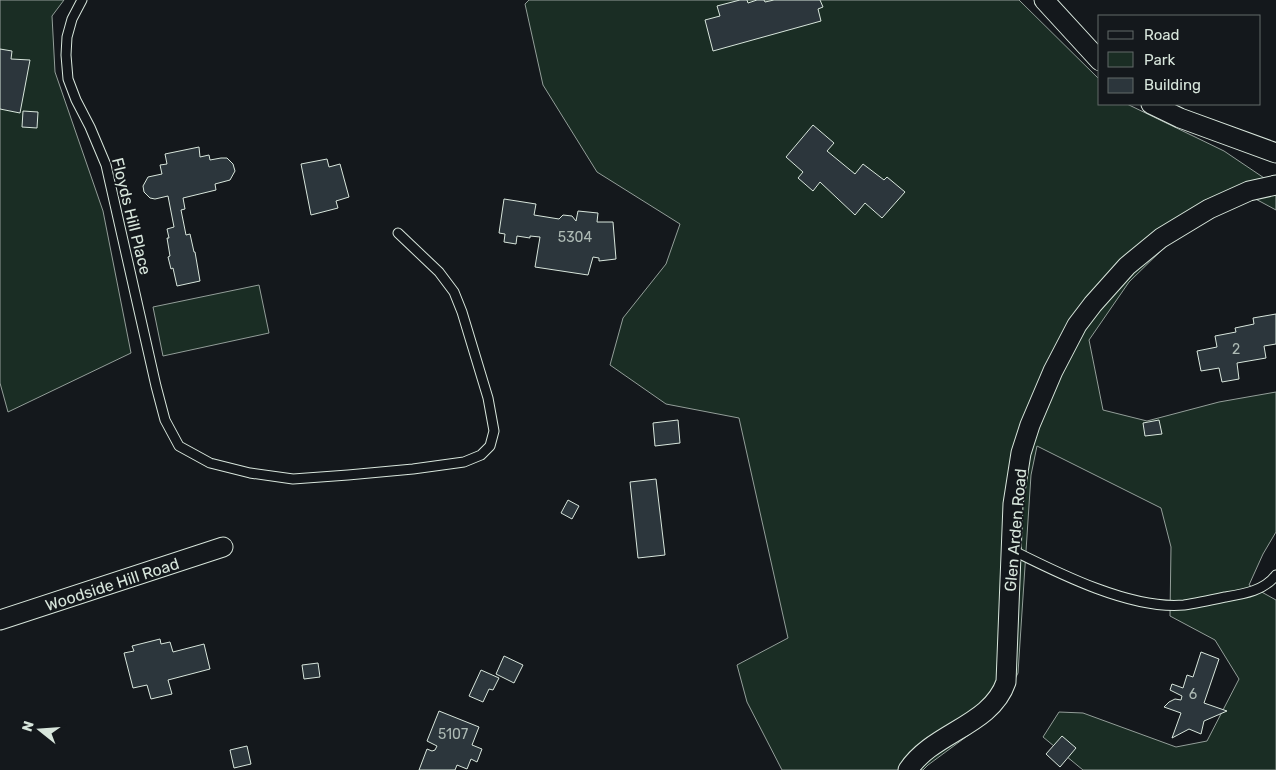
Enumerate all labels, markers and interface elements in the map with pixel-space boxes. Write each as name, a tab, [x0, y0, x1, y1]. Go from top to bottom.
legend	[1098, 15, 1261, 105]
text: Road	[1144, 26, 1180, 44]
text: Park	[1144, 51, 1175, 69]
text: Building	[1144, 76, 1201, 94]
street label: Floyds Hill Place	[108, 156, 155, 277]
house number: 5304	[558, 229, 592, 246]
house number: 2	[1232, 341, 1240, 358]
street label: Glen Arden Road	[1001, 468, 1030, 592]
street label: Woodside Hill Road	[43, 554, 182, 615]
house number: 6	[1189, 686, 1197, 703]
north arrow	[15, 705, 65, 755]
text: N	[18, 719, 38, 734]
house number: 5107	[438, 726, 468, 743]

